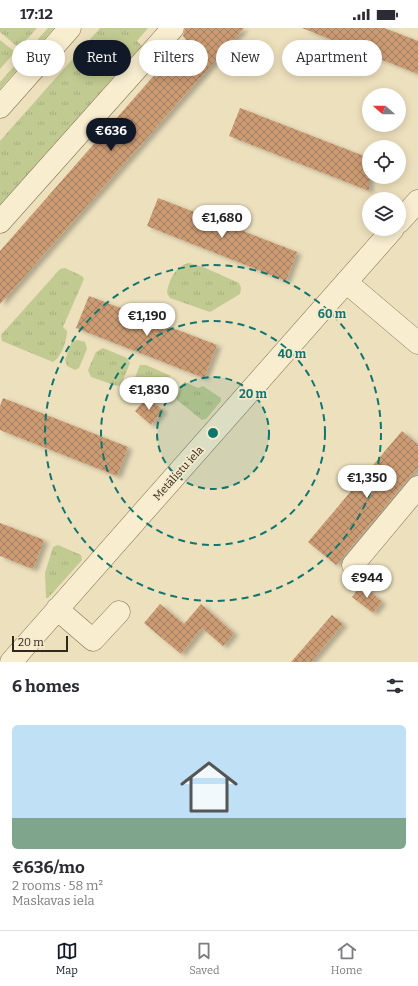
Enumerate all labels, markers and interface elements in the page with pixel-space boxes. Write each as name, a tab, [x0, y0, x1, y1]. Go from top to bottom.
text: 17:12	[20, 5, 53, 23]
chip: Buy	[12, 40, 65, 76]
chip: Rent	[73, 40, 131, 76]
chip: Filters	[139, 40, 208, 76]
chip: New	[216, 40, 274, 76]
chip: Apartment	[282, 40, 382, 76]
north arrow	[362, 88, 406, 132]
map controls	[362, 88, 406, 236]
pin: €636	[87, 118, 135, 152]
text: €636	[95, 123, 127, 138]
button: locate	[362, 140, 406, 184]
button: layers	[362, 192, 406, 236]
pin: €1,680	[189, 205, 255, 239]
text: €1,680	[201, 210, 243, 225]
pin: €1,190	[114, 303, 180, 337]
text: 60 m	[318, 307, 347, 321]
text: €1,190	[127, 308, 167, 323]
text: 40 m	[278, 347, 307, 361]
pin: €1,830	[116, 377, 182, 411]
text: €1,830	[128, 382, 170, 397]
text: 20 m	[239, 387, 268, 401]
centre of rings	[206, 426, 220, 440]
street label: Metālistu iela	[151, 444, 206, 503]
pin: €1,350	[334, 465, 400, 499]
text: €1,350	[347, 470, 387, 485]
pin: €944	[343, 565, 391, 599]
text: €944	[351, 570, 383, 585]
scale bar	[12, 634, 68, 653]
text: 20 m	[18, 636, 44, 649]
icon: filters	[384, 675, 406, 697]
text: 6 homes	[12, 676, 80, 697]
icon: home	[173, 751, 245, 823]
text: €636/mo	[12, 857, 85, 878]
text: 2 rooms · 58 m²	[12, 878, 103, 893]
text: Maskavas iela	[12, 893, 95, 908]
tab: Map	[56, 940, 78, 977]
tab: Saved	[189, 940, 219, 977]
tab: Home	[331, 940, 362, 977]

